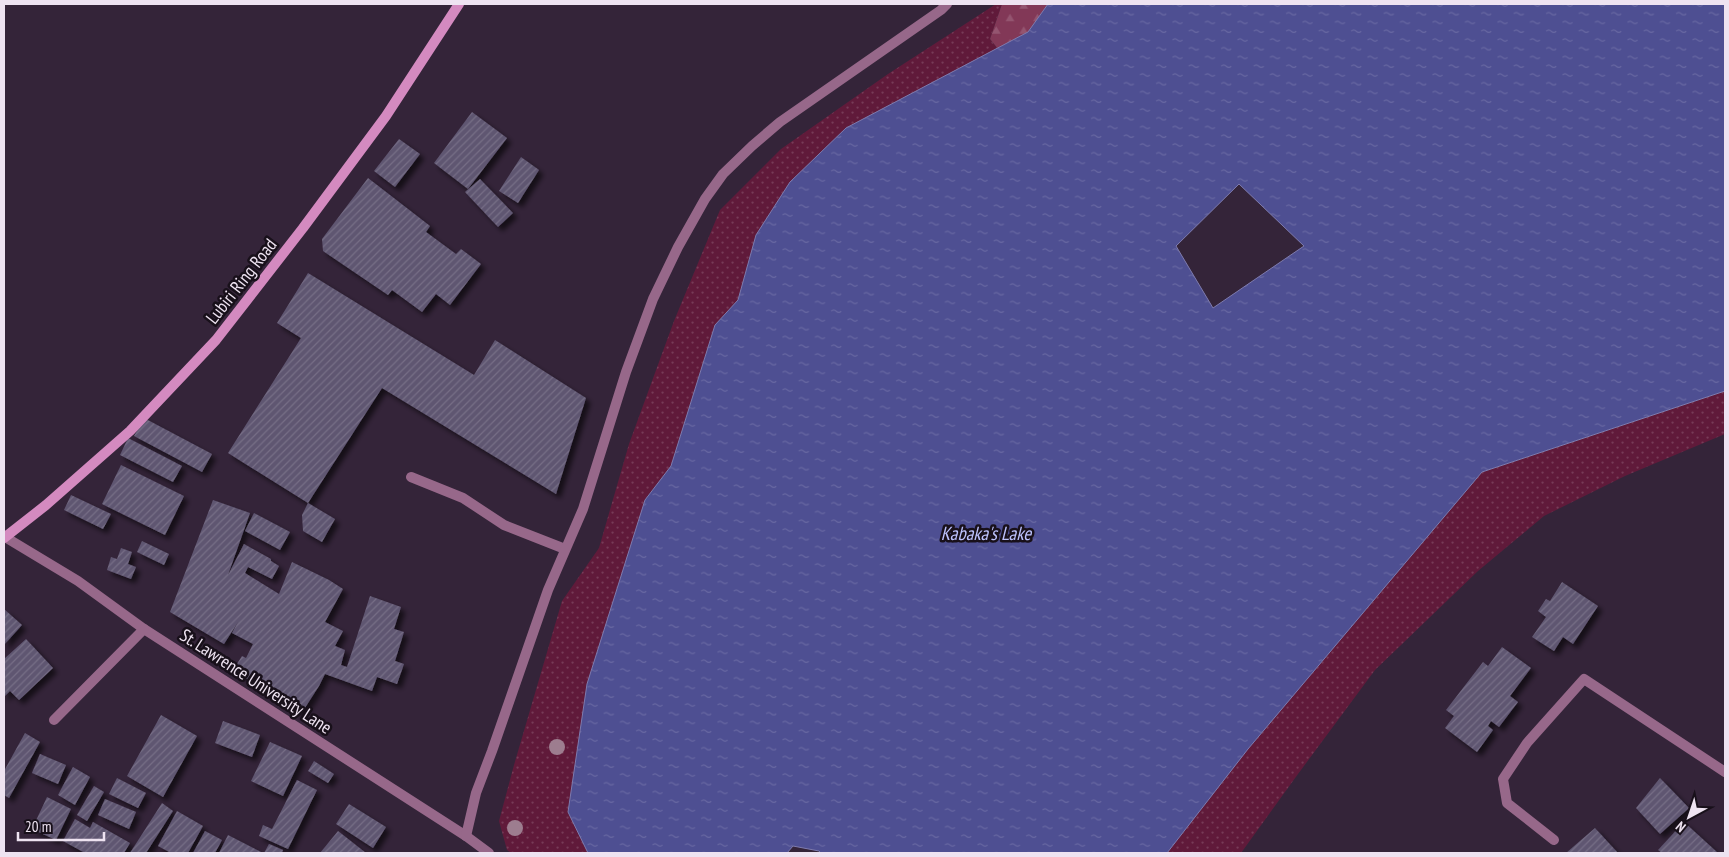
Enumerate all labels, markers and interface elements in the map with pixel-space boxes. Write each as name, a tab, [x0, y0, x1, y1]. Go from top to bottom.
street label: Lubiri Ring Road	[200, 234, 282, 328]
water label: Kabaka's Lake	[941, 521, 1032, 545]
street label: St. Lawrence University Lane	[176, 623, 336, 739]
north arrow	[1664, 792, 1714, 842]
scale bar	[18, 810, 104, 842]
text: 20 m	[25, 817, 51, 836]
text: N	[1672, 818, 1689, 836]

